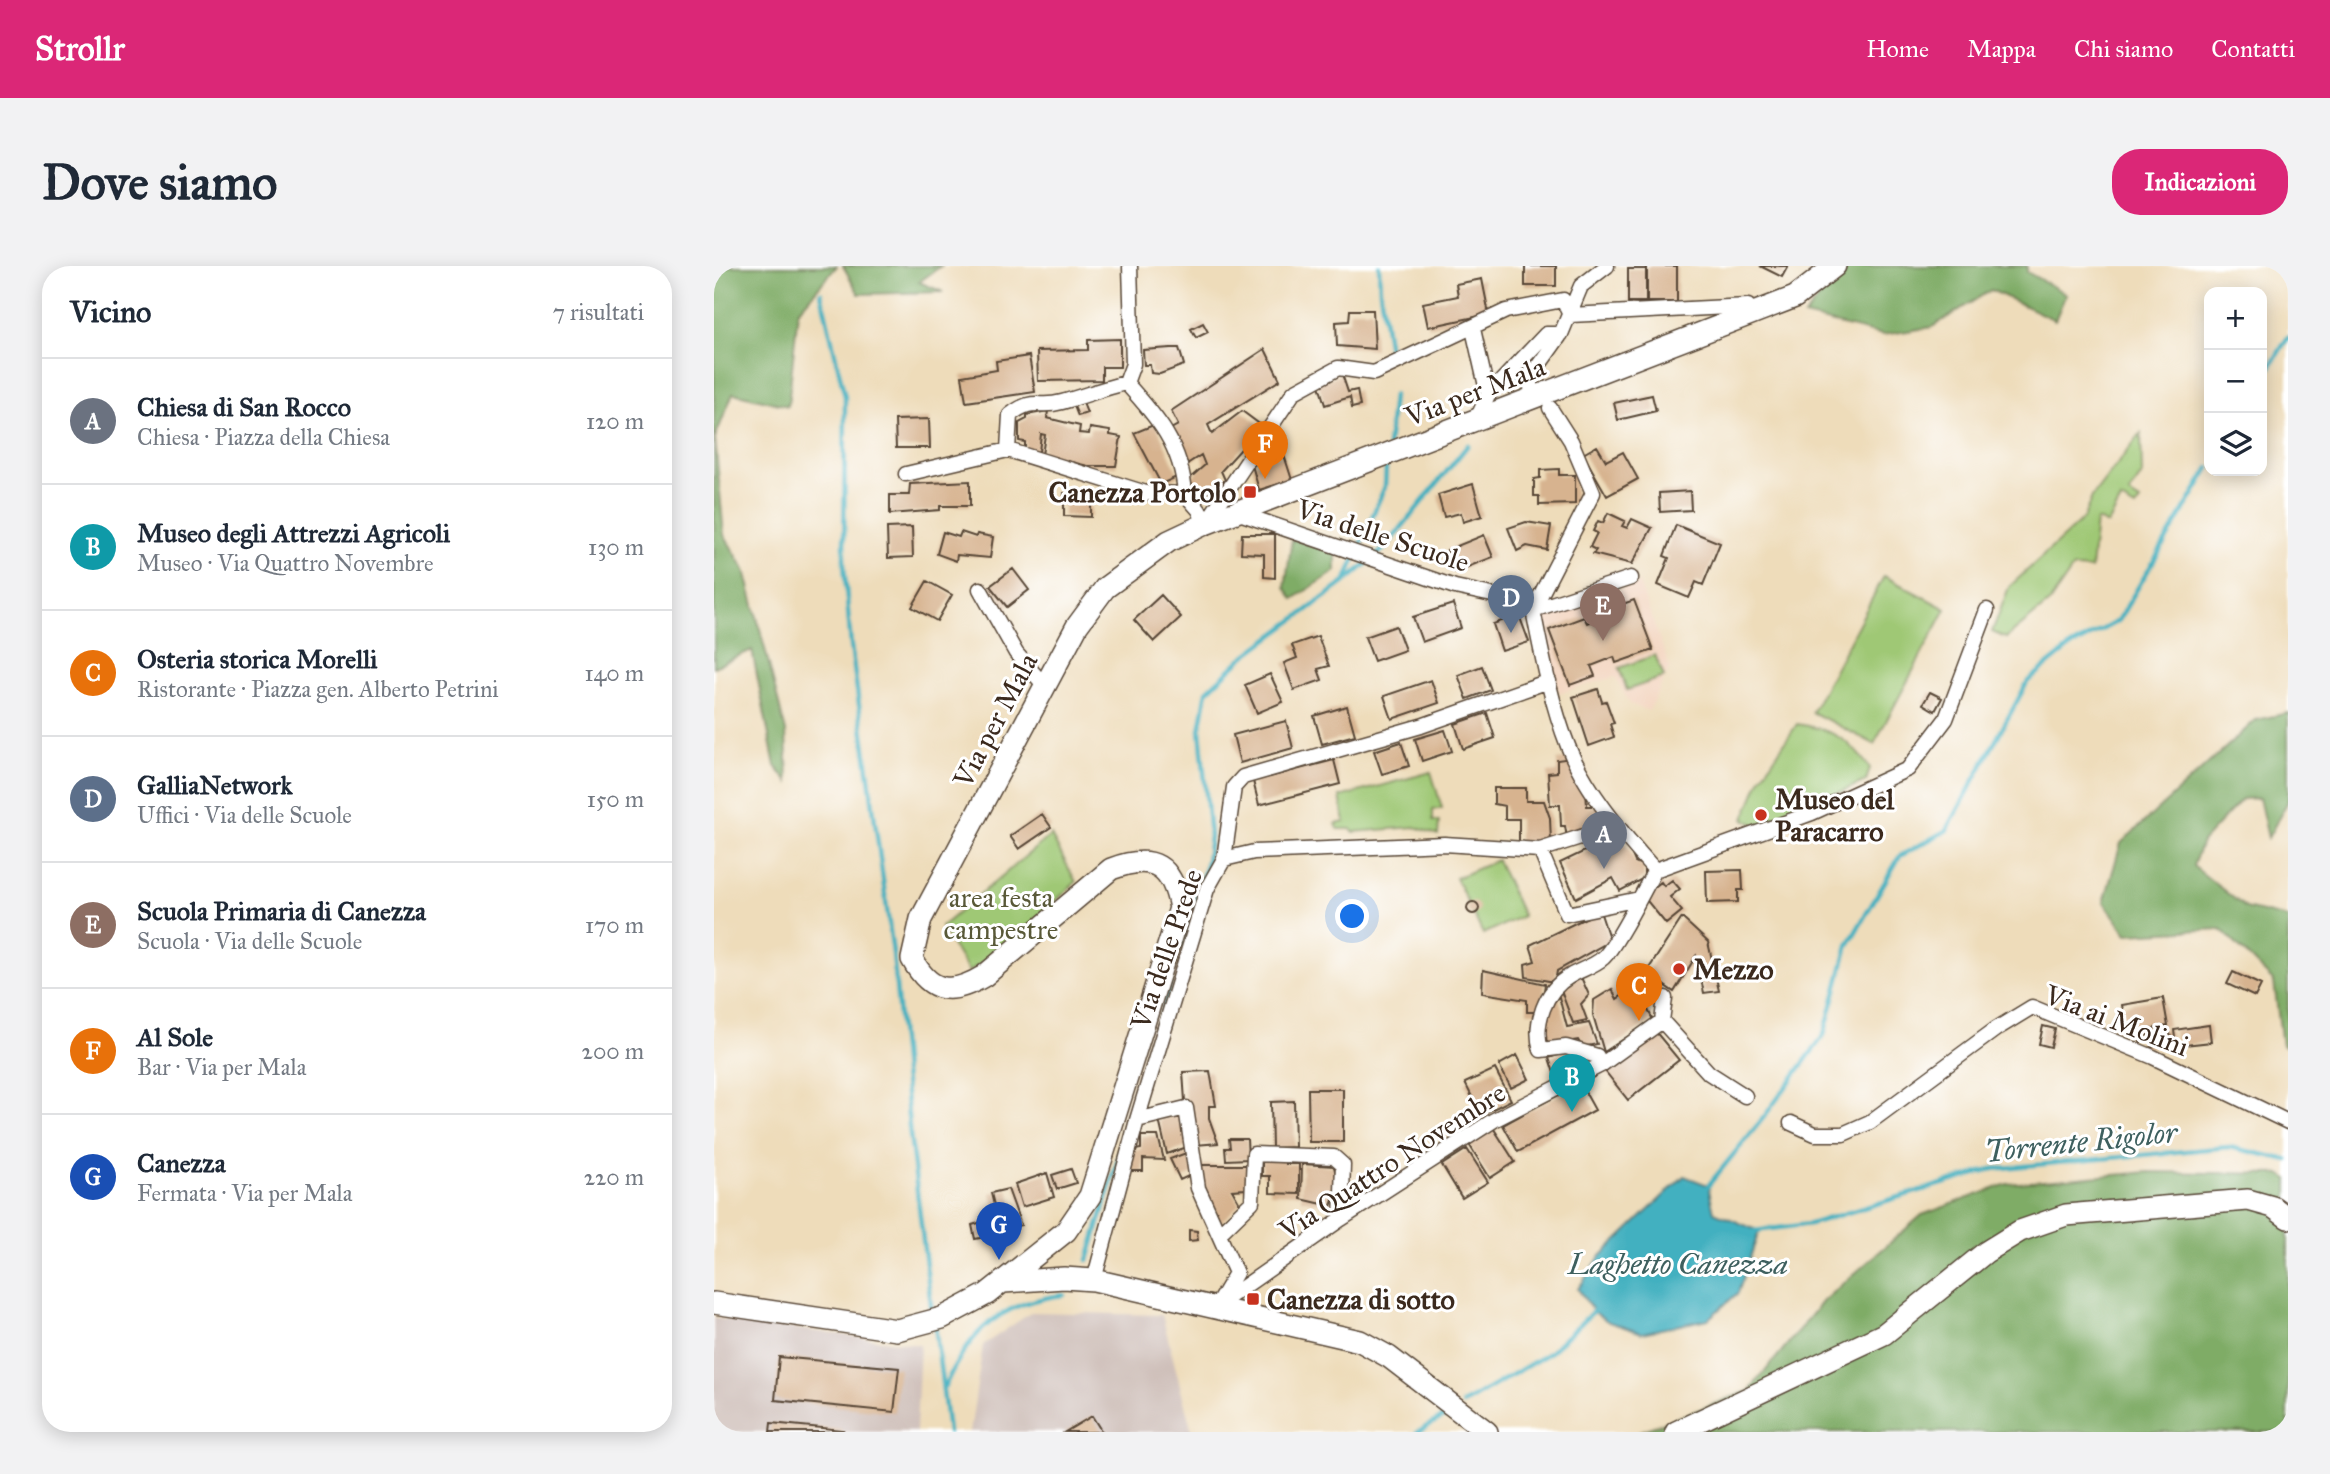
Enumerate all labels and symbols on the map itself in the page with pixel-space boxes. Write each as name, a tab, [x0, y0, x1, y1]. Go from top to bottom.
street label: Via per Mala	[1399, 349, 1550, 435]
pin: F	[1242, 421, 1288, 479]
place label: Canezza Portolo	[1049, 475, 1236, 510]
marker: Canezza Portolo	[1242, 484, 1258, 500]
street label: Via delle Scuole	[1291, 491, 1474, 580]
pin: D	[1488, 575, 1534, 633]
pin: E	[1580, 583, 1626, 641]
street label: Via per Mala	[945, 647, 1046, 794]
place label: Museo del Paracarro	[1775, 782, 1894, 849]
marker: Museo del Paracarro	[1753, 807, 1769, 823]
pin: A	[1581, 811, 1627, 869]
street label: Via delle Prede	[1122, 864, 1210, 1035]
park label: area festa campestre	[944, 880, 1058, 947]
your location	[1335, 899, 1369, 933]
place label: Mezzo	[1693, 952, 1773, 987]
marker: Mezzo	[1671, 961, 1687, 977]
pin: C	[1616, 963, 1662, 1021]
street label: Via ai Molini	[2039, 977, 2194, 1064]
pin: B	[1549, 1054, 1595, 1112]
street label: Via Quattro Novembre	[1272, 1075, 1512, 1248]
water label: Torrente Rigolor	[1983, 1114, 2180, 1170]
pin: G	[976, 1202, 1022, 1260]
water label: Laghetto Canezza	[1566, 1246, 1788, 1282]
place label: Canezza di sotto	[1267, 1282, 1455, 1317]
marker: Canezza di sotto	[1245, 1291, 1261, 1307]

